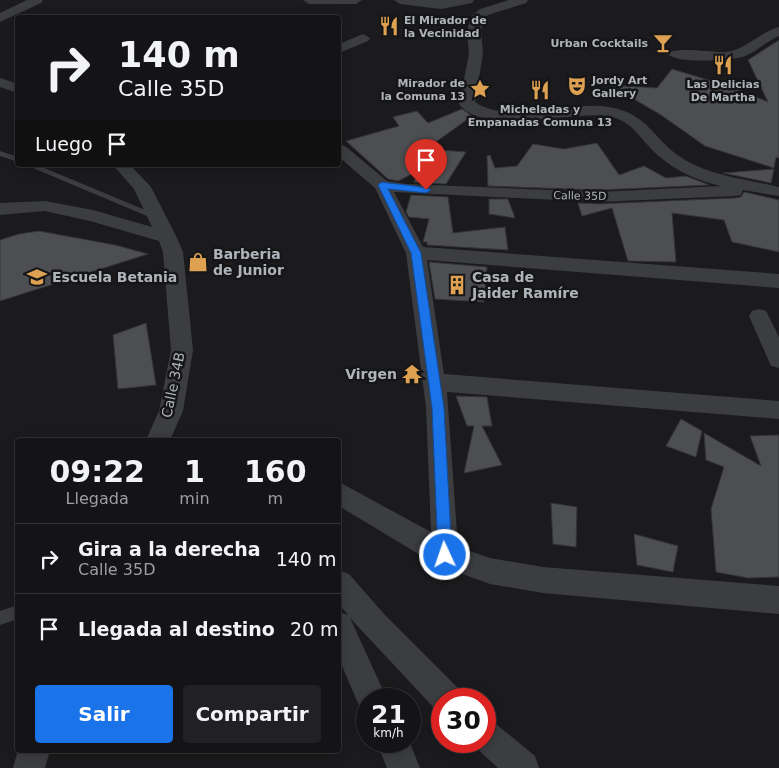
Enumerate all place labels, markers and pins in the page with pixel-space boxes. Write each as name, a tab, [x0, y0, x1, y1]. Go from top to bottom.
place label: El Mirador de la Vecinidad	[404, 14, 487, 40]
restaurant icon: El Mirador de la Vecinidad	[378, 15, 400, 37]
bar icon: Urban Cocktails	[652, 32, 674, 54]
place label: Urban Cocktails	[550, 37, 648, 50]
restaurant icon: Las Delicias De Martha	[712, 54, 734, 76]
place label: Jordy Art Gallery	[591, 74, 647, 100]
theatre icon: Jordy Art Gallery	[566, 75, 588, 97]
place label: Mirador de la Comuna 13	[381, 77, 465, 103]
place icon: Mirador de la Comuna 13	[469, 78, 491, 100]
place label: Las Delicias De Martha	[686, 78, 760, 104]
restaurant icon: Micheladas y Empanadas Comuna 13	[529, 79, 551, 101]
place label: Micheladas y Empanadas Comuna 13	[468, 103, 612, 129]
pin	[405, 139, 447, 190]
place label: Barberia de Junior	[213, 246, 284, 278]
shop icon: Barberia de Junior	[187, 251, 209, 273]
school or university icon: Escuela Betania	[26, 266, 48, 288]
place label: Escuela Betania	[52, 269, 177, 285]
place label: Casa de Jaider Ramíre	[471, 269, 579, 301]
building icon: Casa de Jaider Ramíre	[446, 274, 468, 296]
temple icon: Virgen	[401, 363, 423, 385]
place label: Virgen	[345, 366, 397, 382]

